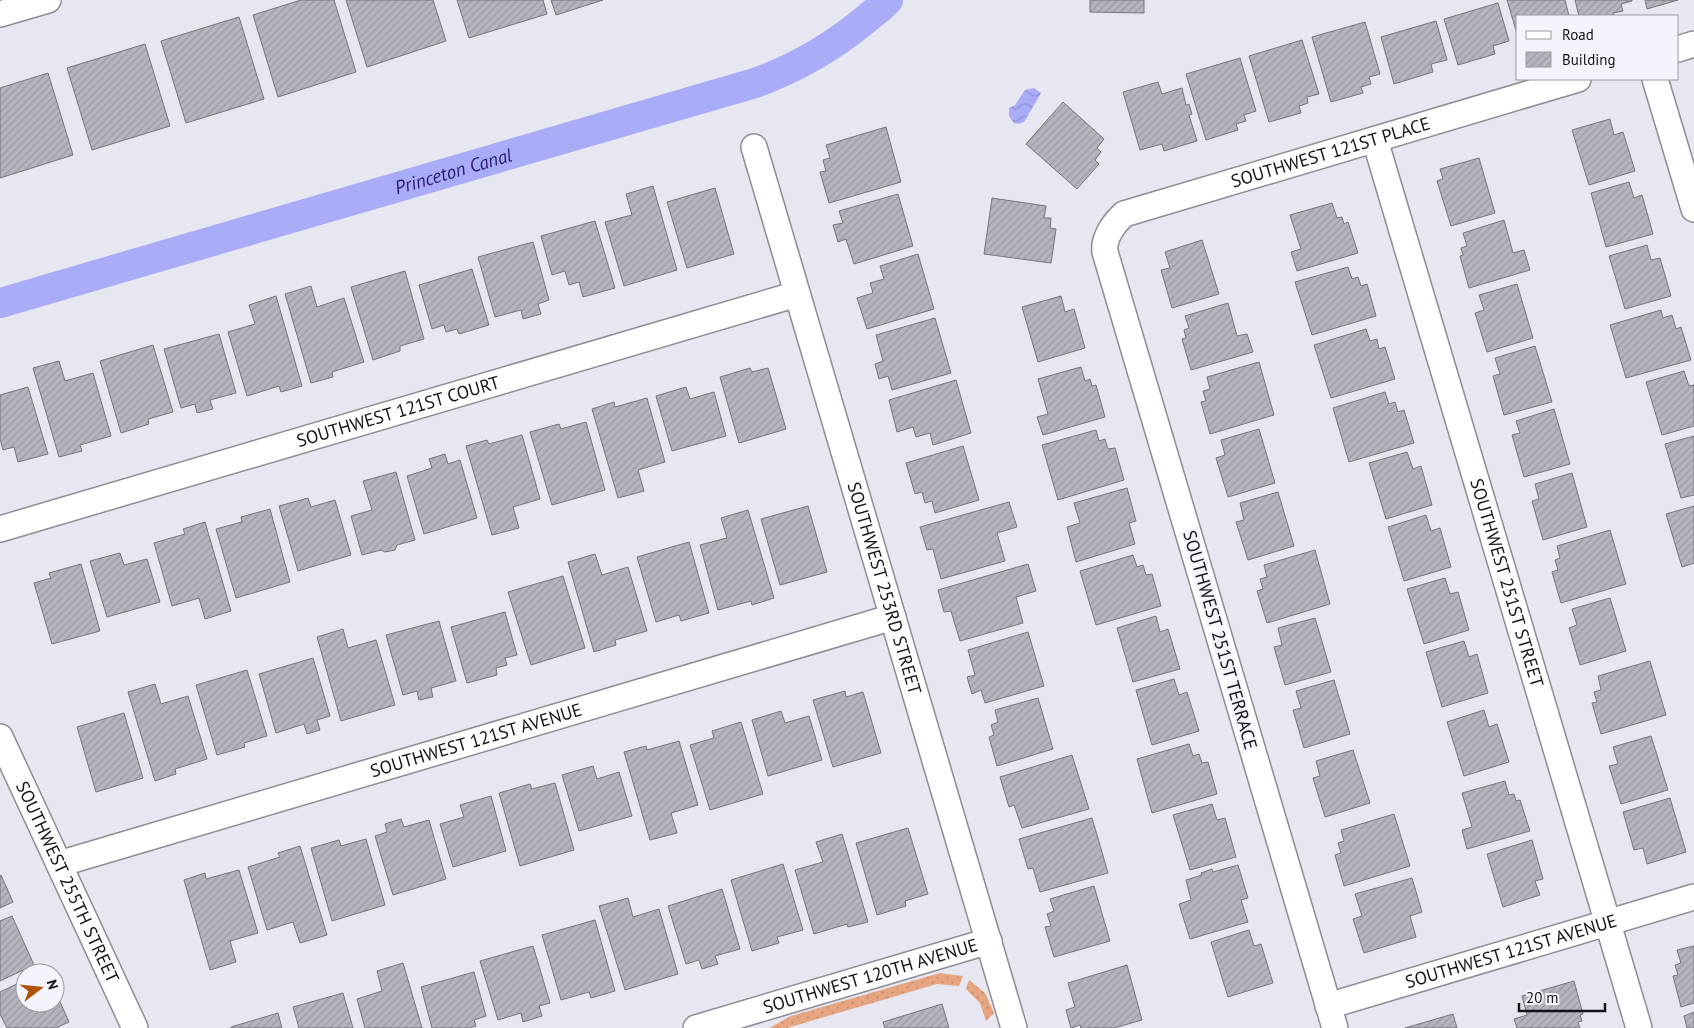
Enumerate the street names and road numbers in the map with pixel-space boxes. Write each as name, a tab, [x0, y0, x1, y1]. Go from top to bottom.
street label: SOUTHWEST 121ST PLACE	[1228, 112, 1433, 193]
street label: SOUTHWEST 121ST COURT	[294, 370, 502, 452]
street label: SOUTHWEST 251ST STREET	[1465, 476, 1549, 690]
street label: SOUTHWEST 253RD STREET	[842, 479, 927, 697]
street label: SOUTHWEST 251ST TERRACE	[1178, 528, 1263, 752]
street label: SOUTHWEST 121ST AVENUE	[367, 698, 585, 782]
street label: SOUTHWEST 255TH STREET	[11, 777, 124, 987]
street label: SOUTHWEST 121ST AVENUE	[1402, 909, 1619, 993]
street label: SOUTHWEST 120TH AVENUE	[760, 933, 980, 1018]

